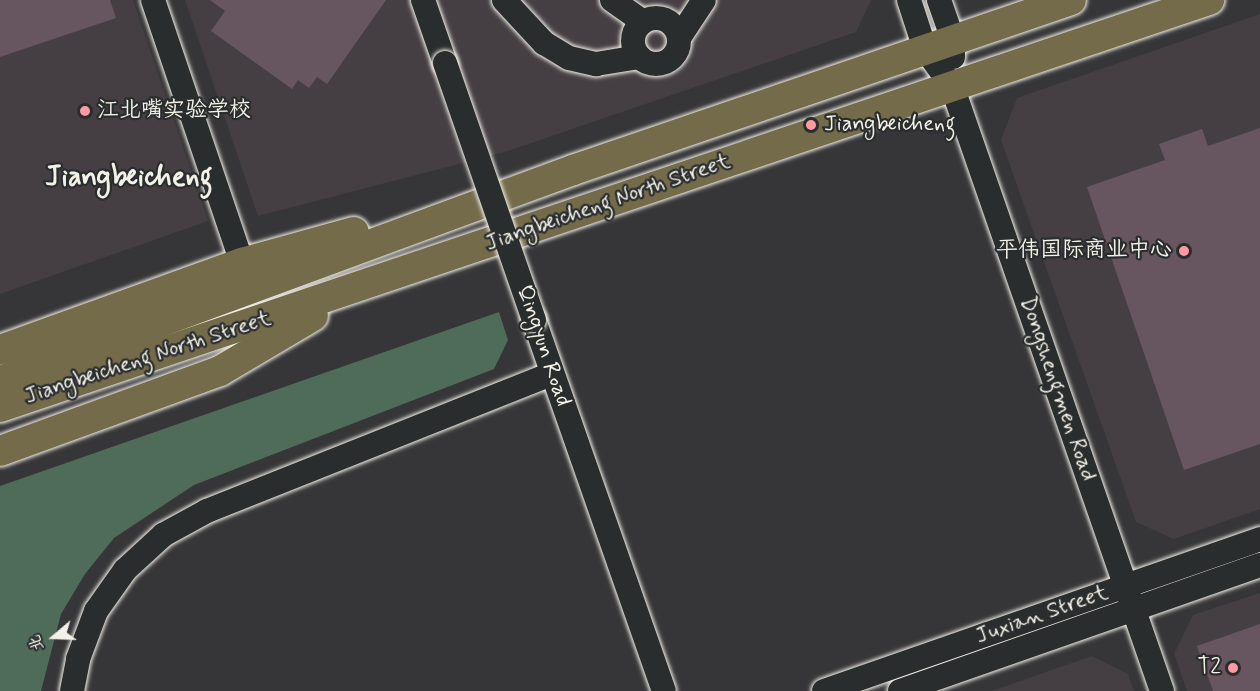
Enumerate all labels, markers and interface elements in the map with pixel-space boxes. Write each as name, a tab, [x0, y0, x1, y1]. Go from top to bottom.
place label: 江北嘴实验学校	[97, 98, 251, 124]
marker: 江北嘴实验学校	[78, 104, 92, 118]
place label: Jiangbeicheng	[824, 112, 955, 138]
marker: Jiangbeicheng	[802, 116, 820, 134]
street label: Jiangbeicheng North Street	[482, 149, 734, 257]
district label: Jiangbeicheng	[45, 161, 213, 195]
place label: 平伟国际商业中心	[996, 238, 1172, 264]
marker: 平伟国际商业中心	[1177, 244, 1191, 258]
street label: Qingyun Road	[510, 283, 576, 409]
street label: Dongshengmen Road	[1013, 293, 1101, 485]
street label: Jiangbeicheng North Street	[22, 306, 274, 410]
street label: Juxian Street	[972, 580, 1112, 650]
north arrow	[24, 607, 84, 667]
text: 北	[24, 632, 49, 654]
place label: T2	[1197, 655, 1221, 681]
marker: T2	[1226, 661, 1240, 675]

